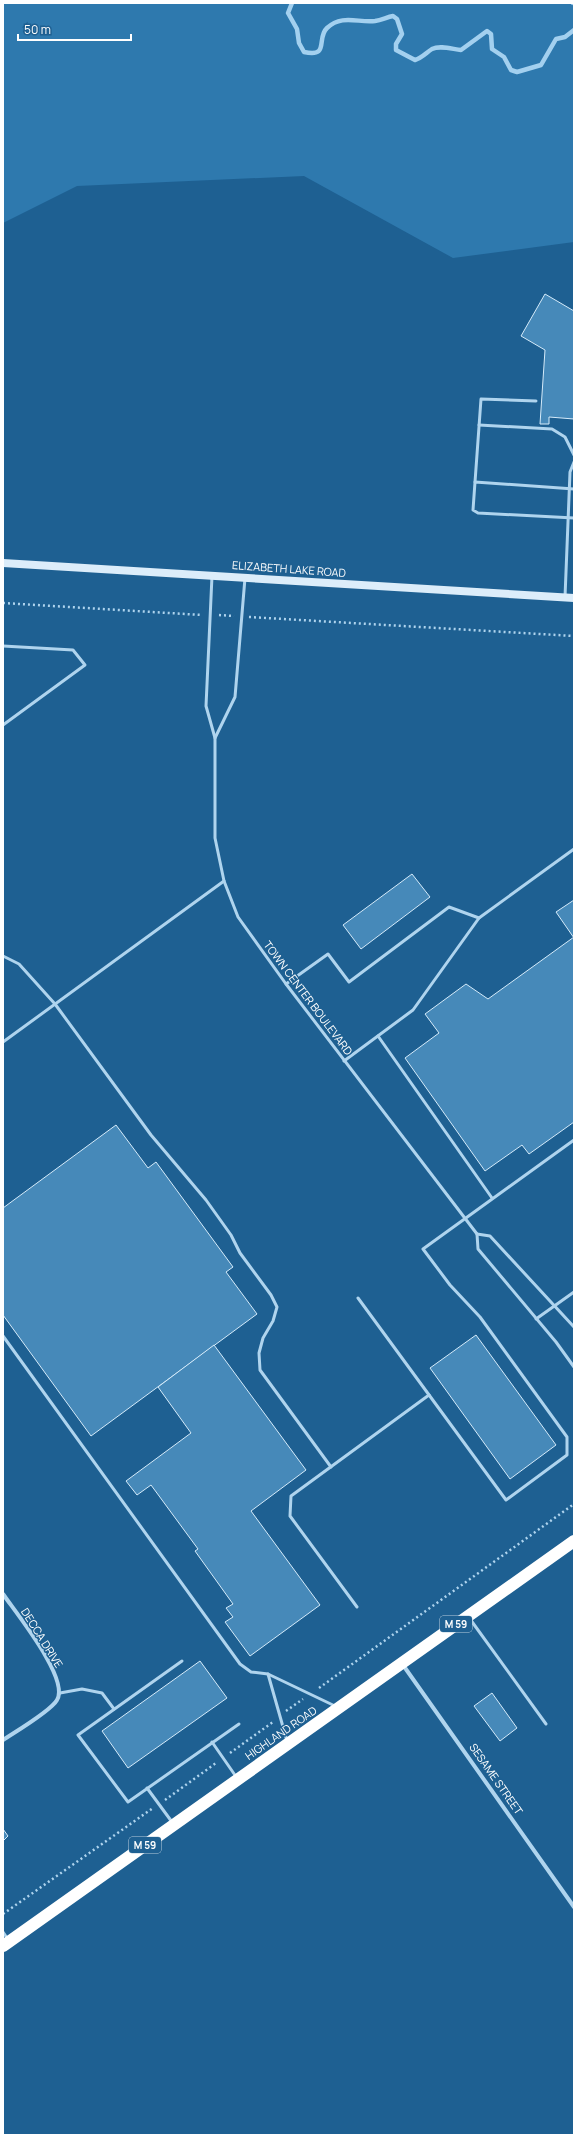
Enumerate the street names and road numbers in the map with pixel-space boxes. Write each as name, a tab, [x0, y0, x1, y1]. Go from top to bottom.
street label: ELIZABETH LAKE ROAD	[232, 557, 346, 580]
street label: TOWN CENTER BOULEVARD	[260, 938, 356, 1058]
street label: DECCA DRIVE	[18, 1605, 67, 1670]
road number: M 59	[440, 1616, 472, 1632]
street label: HIGHLAND ROAD	[242, 1702, 319, 1763]
street label: SESAME STREET	[466, 1740, 527, 1818]
road number: M 59	[129, 1837, 161, 1853]

